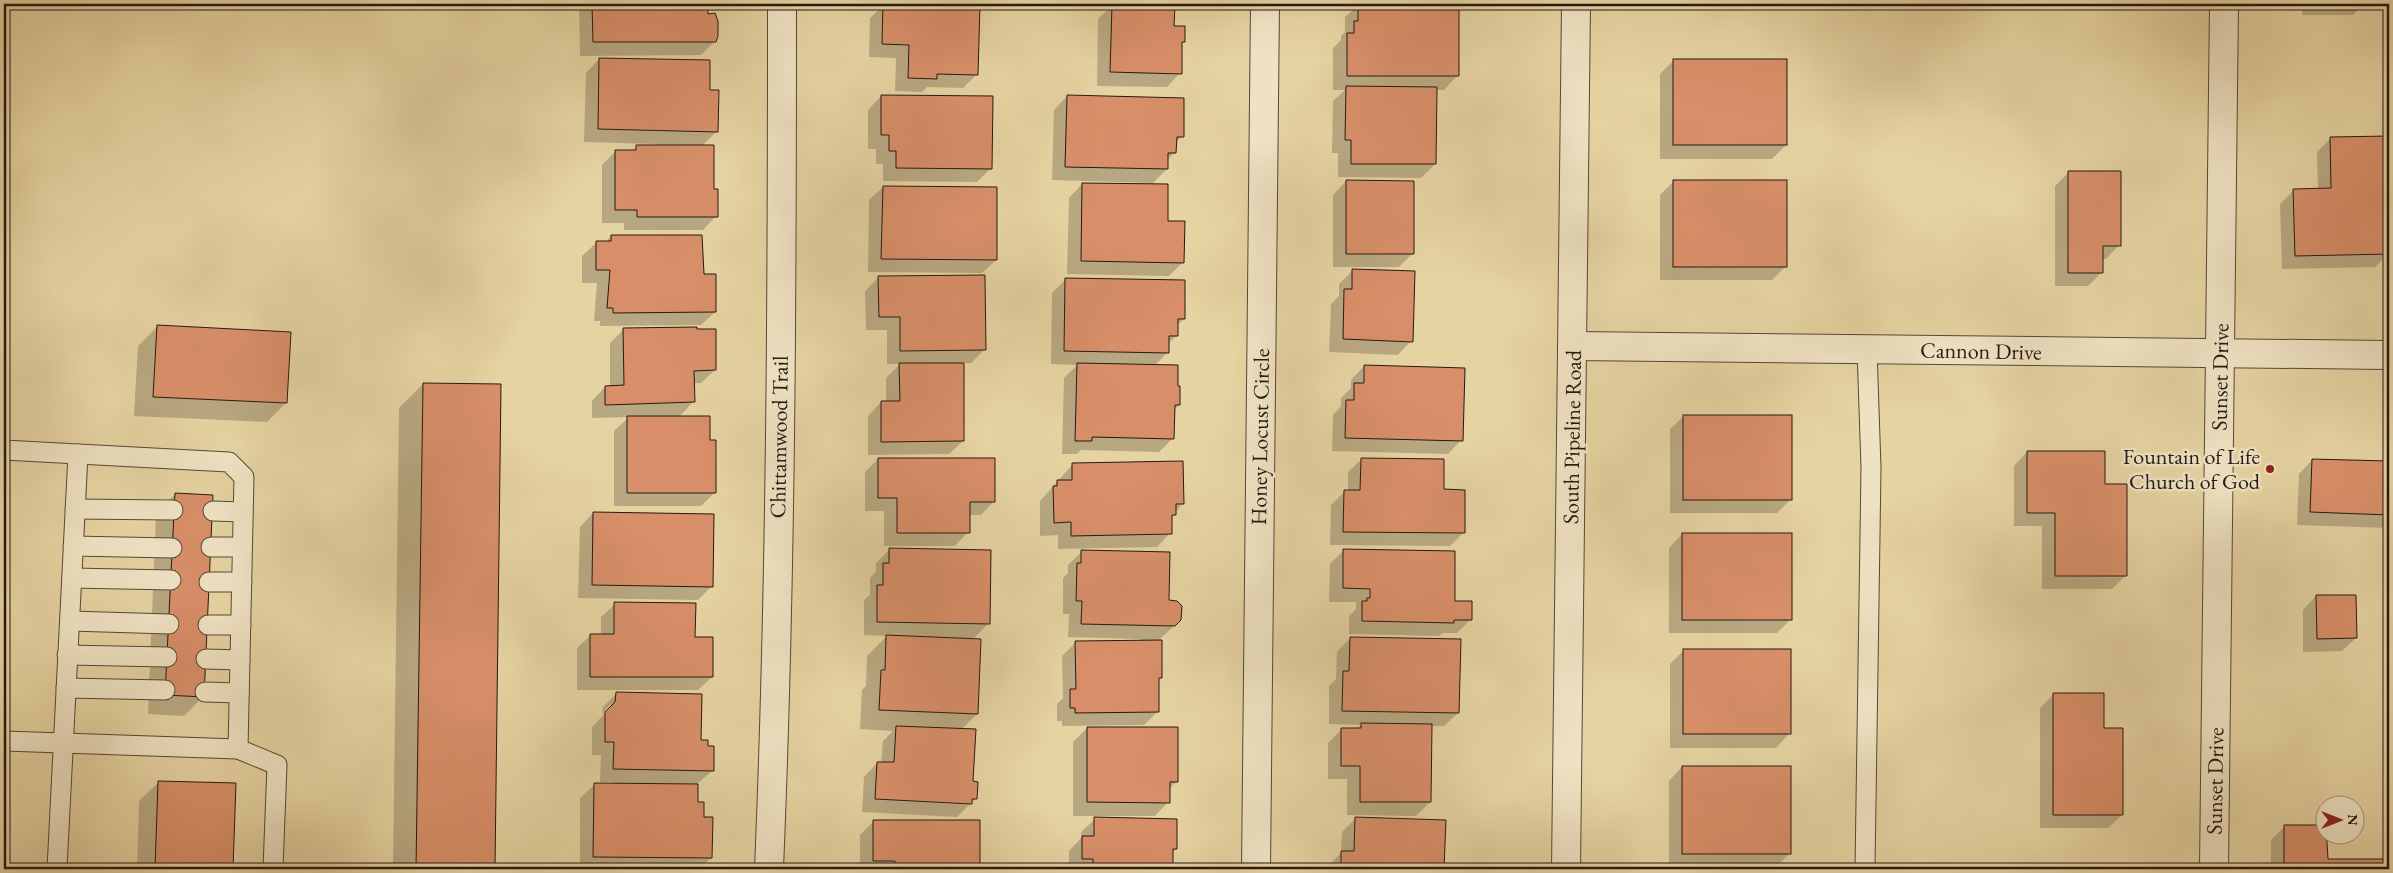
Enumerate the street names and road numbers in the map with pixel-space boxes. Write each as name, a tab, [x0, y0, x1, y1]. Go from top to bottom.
street label: Sunset Drive	[2205, 323, 2235, 431]
street label: Cannon Drive	[1920, 335, 2042, 367]
street label: Honey Locust Circle	[1244, 348, 1276, 526]
street label: South Pipeline Road	[1556, 349, 1588, 524]
street label: Chittamwood Trail	[763, 355, 795, 519]
street label: Sunset Drive	[2200, 727, 2230, 835]

